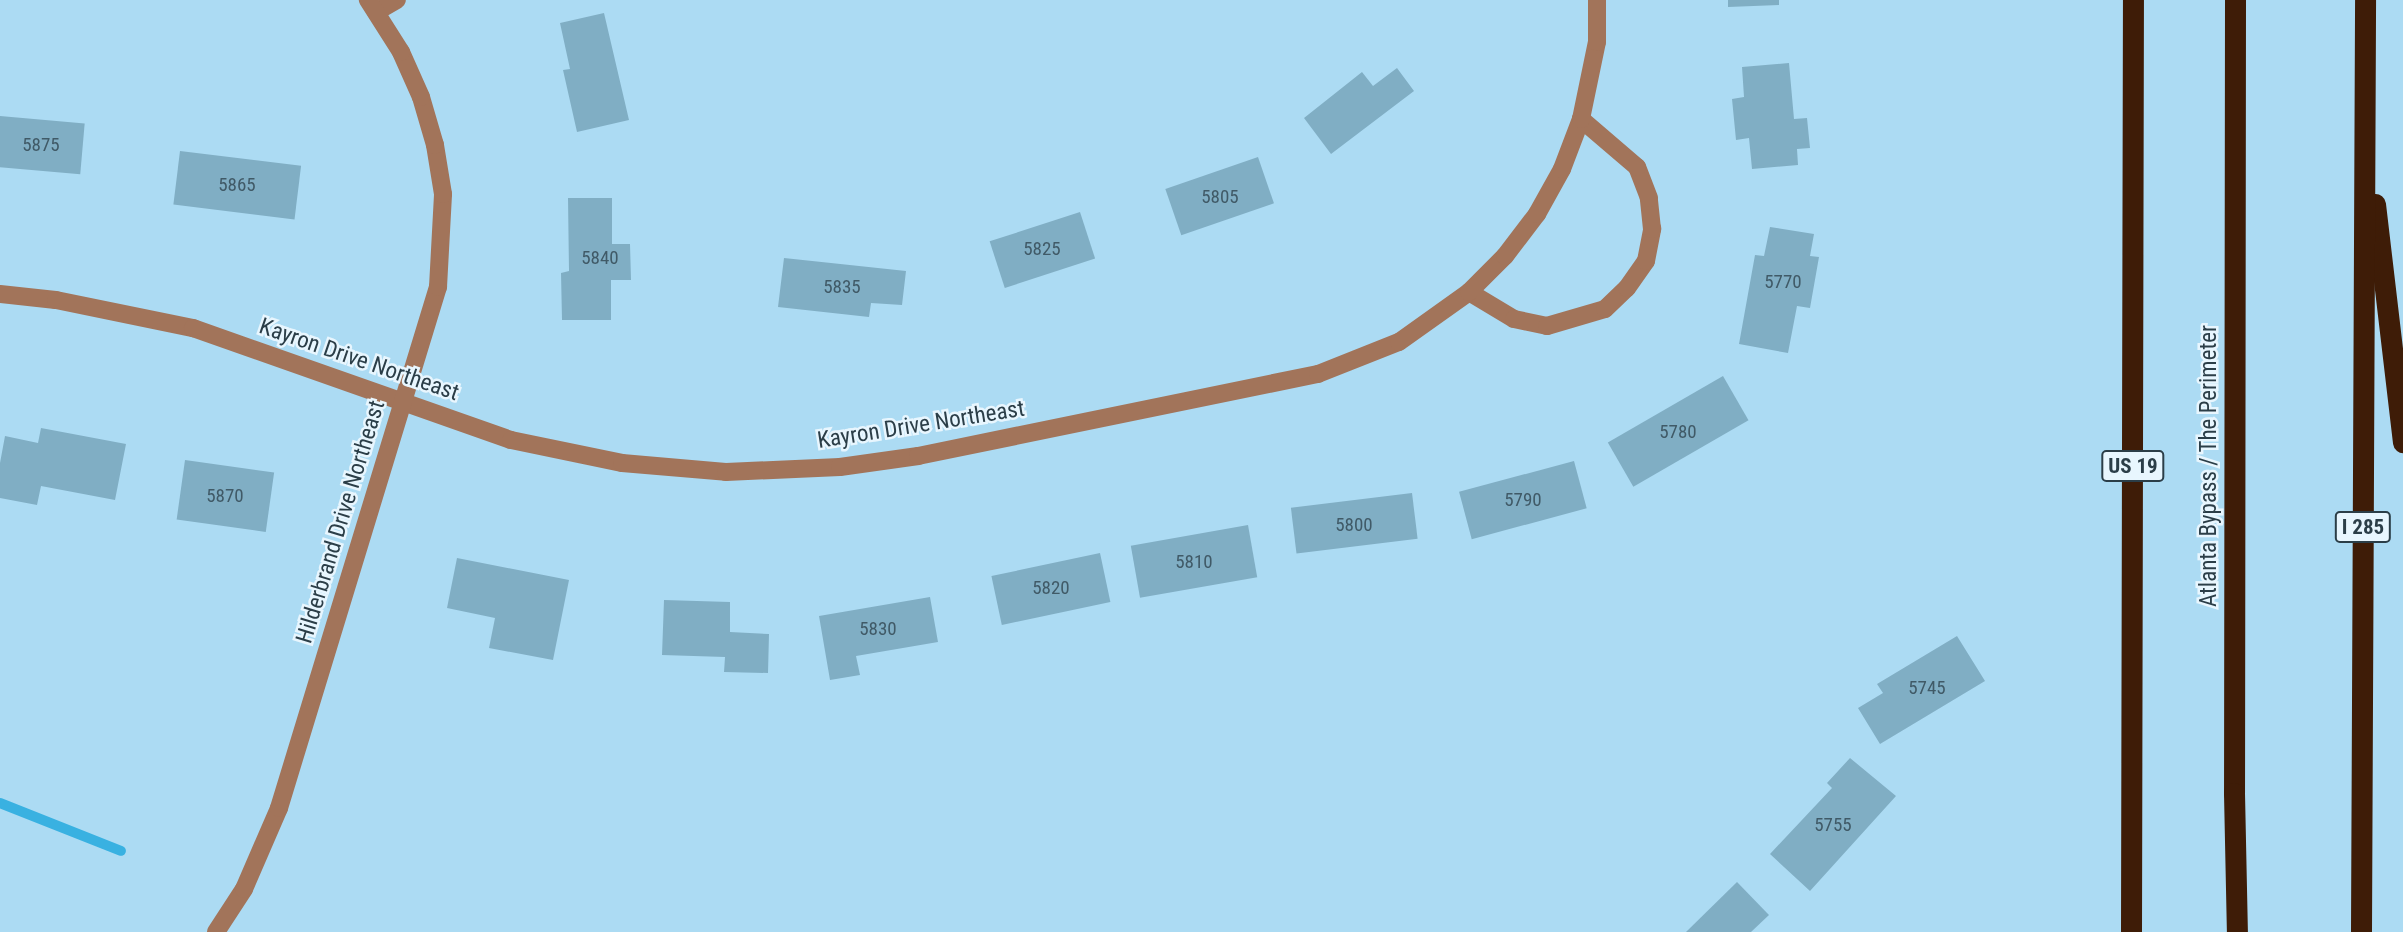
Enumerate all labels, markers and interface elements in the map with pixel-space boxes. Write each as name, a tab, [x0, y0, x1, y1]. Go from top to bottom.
house number: 5875	[22, 134, 60, 156]
house number: 5865	[218, 174, 256, 196]
house number: 5805	[1201, 186, 1239, 208]
house number: 5825	[1023, 238, 1061, 260]
house number: 5840	[581, 247, 619, 269]
house number: 5770	[1764, 271, 1802, 293]
house number: 5835	[823, 276, 861, 298]
street label: Kayron Drive Northeast	[256, 313, 462, 407]
street label: Atlanta Bypass / The Perimeter	[2195, 325, 2223, 607]
street label: Kayron Drive Northeast	[816, 395, 1026, 455]
street label: Hilderbrand Drive Northeast	[291, 397, 391, 647]
house number: 5780	[1659, 421, 1697, 443]
road number: US 19	[2100, 448, 2166, 484]
house number: 5870	[206, 485, 244, 507]
house number: 5790	[1504, 489, 1542, 511]
road number: I 285	[2333, 510, 2393, 544]
house number: 5800	[1335, 514, 1373, 536]
house number: 5810	[1175, 551, 1213, 573]
house number: 5820	[1032, 577, 1070, 599]
house number: 5830	[859, 618, 897, 640]
house number: 5745	[1908, 677, 1946, 699]
house number: 5755	[1814, 814, 1852, 836]

